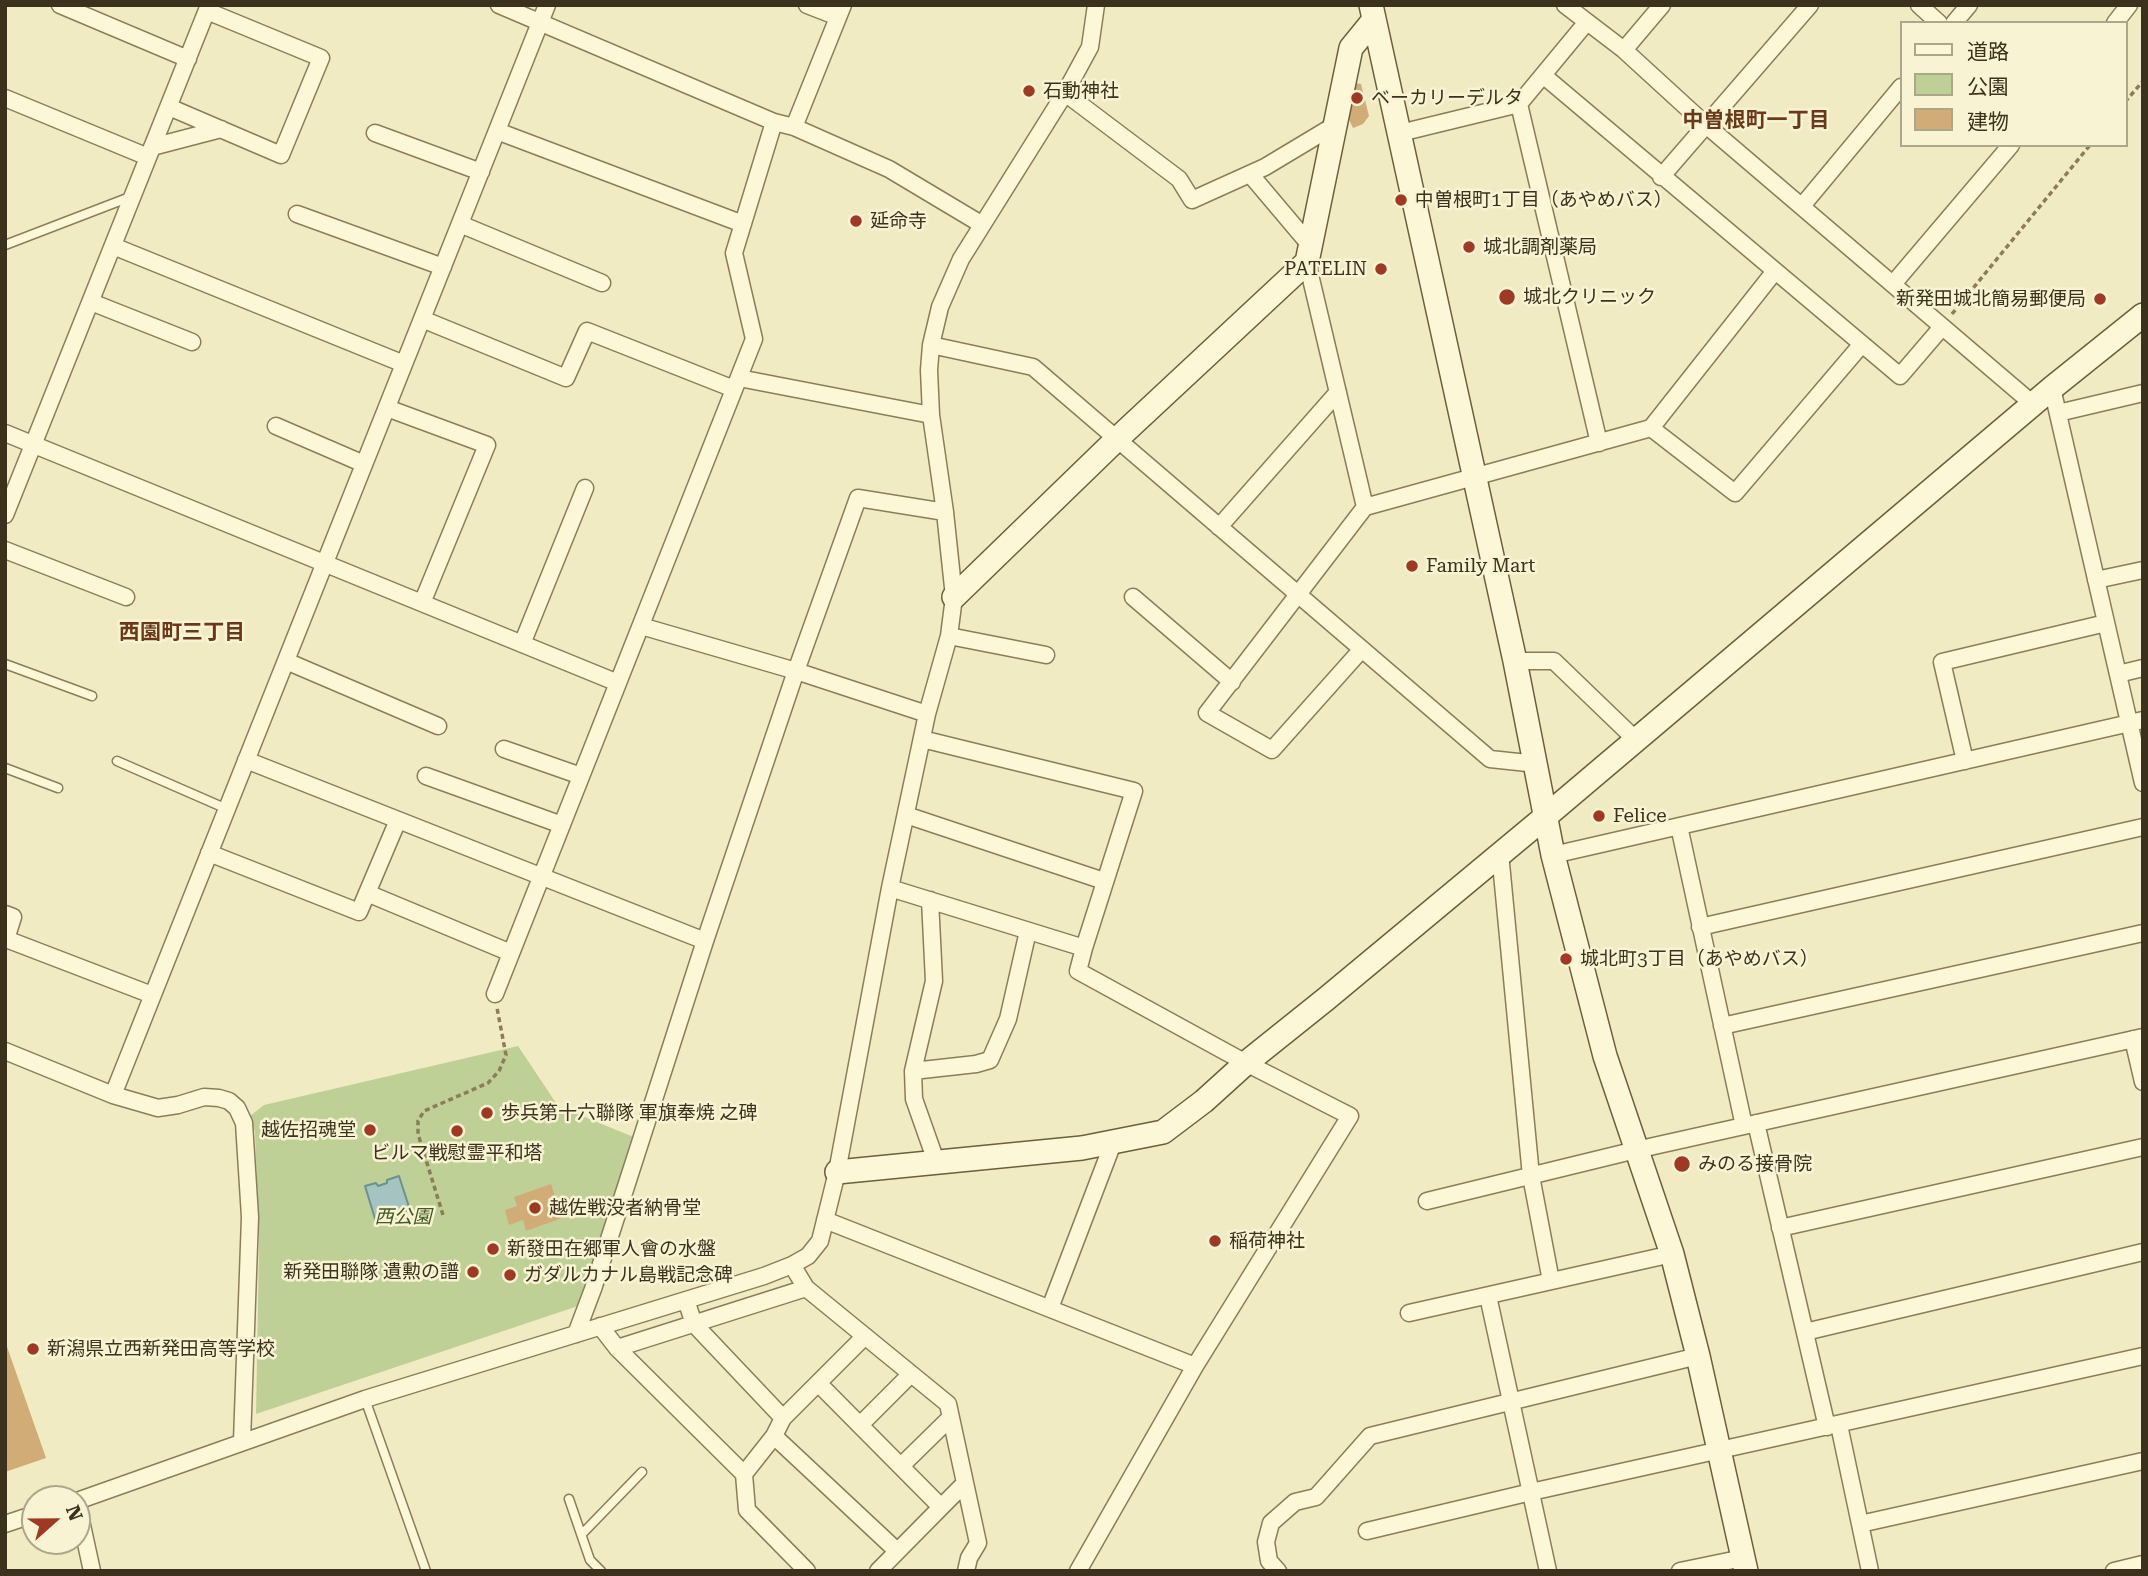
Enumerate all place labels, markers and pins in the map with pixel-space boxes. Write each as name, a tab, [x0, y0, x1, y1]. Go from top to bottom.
place label: 石動神社	[1043, 80, 1119, 102]
marker: 石動神社	[1021, 83, 1037, 99]
place label: ベーカリーデルタ	[1371, 87, 1523, 109]
marker: ベーカリーデルタ	[1349, 90, 1365, 106]
place label: 中曽根町1丁目（あやめバス）	[1415, 189, 1673, 211]
marker: 中曽根町1丁目（あやめバス）	[1393, 192, 1409, 208]
place label: 延命寺	[870, 210, 927, 232]
marker: 延命寺	[848, 213, 864, 229]
place label: 城北調剤薬局	[1483, 236, 1597, 258]
marker: 城北調剤薬局	[1461, 239, 1477, 255]
place label: PATELIN	[1284, 258, 1367, 280]
marker: PATELIN	[1373, 261, 1389, 277]
place label: 城北クリニック	[1523, 286, 1656, 308]
marker: 城北クリニック	[1497, 287, 1517, 307]
place label: 新発田城北簡易郵便局	[1896, 288, 2086, 310]
marker: 新発田城北簡易郵便局	[2092, 291, 2108, 307]
place label: Family Mart	[1426, 555, 1535, 577]
marker: Family Mart	[1404, 558, 1420, 574]
place label: Felice	[1613, 805, 1667, 827]
marker: Felice	[1591, 808, 1607, 824]
place label: 城北町3丁目（あやめバス）	[1580, 948, 1819, 970]
marker: 城北町3丁目（あやめバス）	[1558, 951, 1574, 967]
place label: 歩兵第十六聯隊 軍旗奉焼 之碑	[501, 1102, 758, 1124]
marker: 歩兵第十六聯隊 軍旗奉焼 之碑	[479, 1105, 495, 1121]
place label: 越佐招魂堂	[261, 1119, 356, 1141]
marker: 越佐招魂堂	[362, 1122, 378, 1138]
marker: ビルマ戦慰霊平和塔	[449, 1123, 465, 1139]
place label: ビルマ戦慰霊平和塔	[372, 1142, 542, 1164]
place label: みのる接骨院	[1698, 1153, 1812, 1175]
marker: みのる接骨院	[1672, 1154, 1692, 1174]
place label: 越佐戦没者納骨堂	[549, 1197, 701, 1219]
marker: 越佐戦没者納骨堂	[527, 1200, 543, 1216]
place label: 稲荷神社	[1229, 1230, 1305, 1252]
marker: 稲荷神社	[1207, 1233, 1223, 1249]
place label: 新發田在郷軍人會の水盤	[507, 1238, 716, 1260]
marker: 新發田在郷軍人會の水盤	[485, 1241, 501, 1257]
place label: 新発田聯隊 遺勲の譜	[283, 1261, 459, 1283]
marker: 新発田聯隊 遺勲の譜	[465, 1264, 481, 1280]
place label: ガダルカナル島戦記念碑	[524, 1264, 733, 1286]
marker: ガダルカナル島戦記念碑	[502, 1267, 518, 1283]
place label: 新潟県立西新発田高等学校	[47, 1338, 275, 1360]
marker: 新潟県立西新発田高等学校	[25, 1341, 41, 1357]

